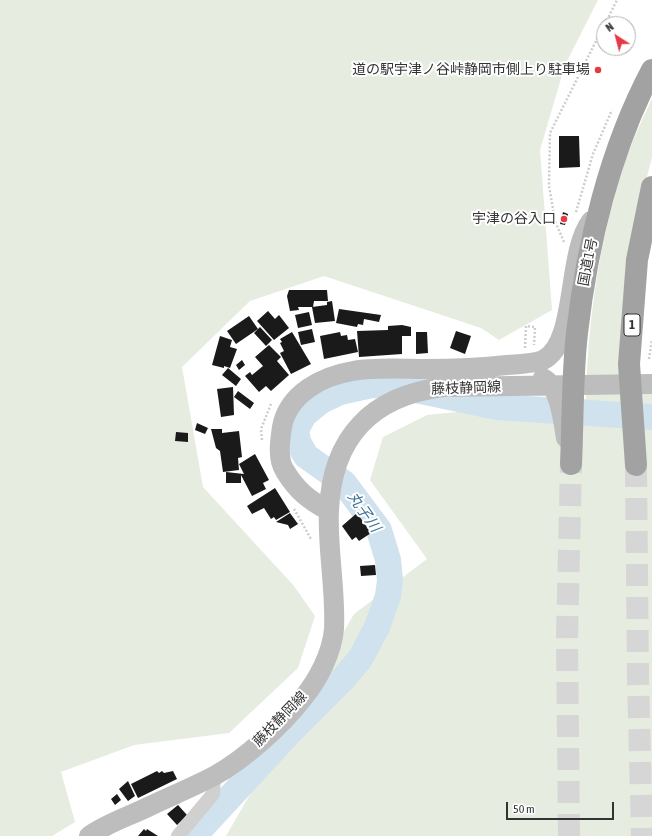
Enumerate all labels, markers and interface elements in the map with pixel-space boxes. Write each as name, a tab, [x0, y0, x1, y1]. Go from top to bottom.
north arrow	[596, 16, 636, 56]
text: N	[603, 20, 616, 34]
place label: 道の駅宇津ノ谷峠静岡市側上り駐車場	[352, 62, 590, 78]
marker: 道の駅宇津ノ谷峠静岡市側上り駐車場	[593, 65, 603, 75]
place label: 宇津の谷入口	[472, 211, 556, 227]
marker: 宇津の谷入口	[559, 214, 569, 224]
street label: 国道1号	[575, 237, 601, 287]
road number: 1	[624, 314, 640, 336]
street label: 藤枝静岡線	[431, 378, 501, 398]
water label: 丸子川	[344, 488, 384, 536]
street label: 藤枝静岡線	[250, 688, 310, 750]
scale bar	[508, 794, 616, 820]
text: 50 m	[513, 802, 535, 816]

